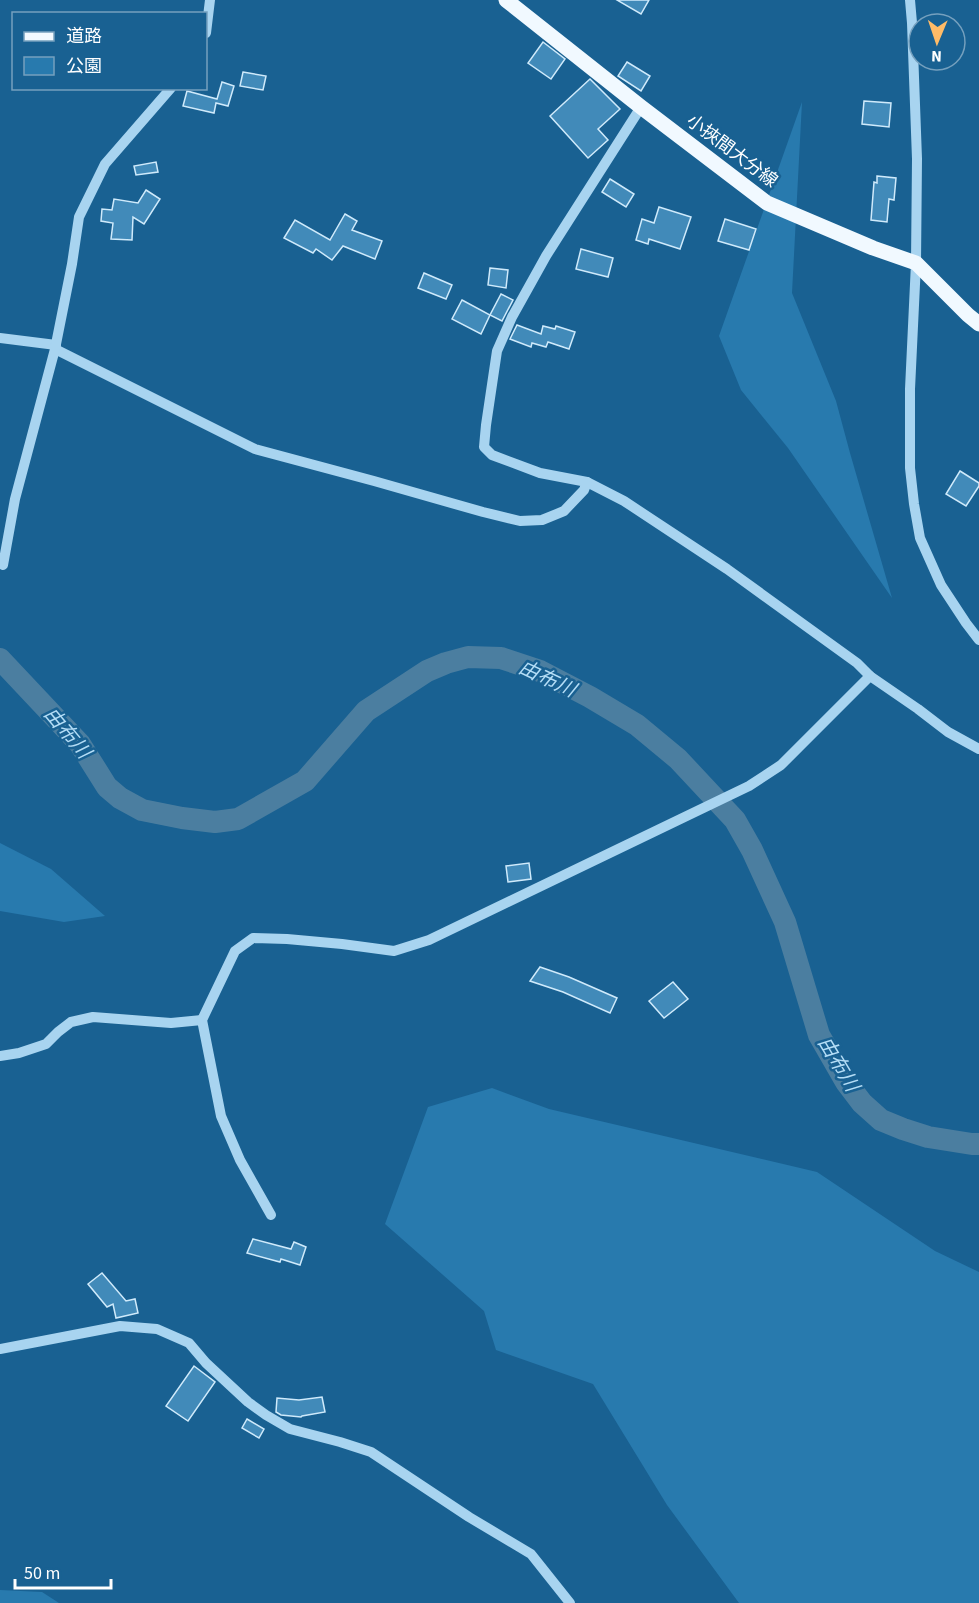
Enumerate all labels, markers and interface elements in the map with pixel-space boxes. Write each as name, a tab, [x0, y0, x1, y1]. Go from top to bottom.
legend	[12, 12, 207, 90]
north arrow	[907, 12, 967, 72]
text: 道路	[66, 24, 102, 49]
text: N	[931, 45, 942, 67]
text: 公園	[66, 54, 102, 79]
street label: 小挾間大分線	[681, 109, 783, 193]
water label: 由布川	[514, 654, 582, 705]
water label: 由布川	[37, 701, 98, 767]
water label: 由布川	[811, 1031, 866, 1099]
scale bar	[15, 1552, 111, 1590]
text: 50 m	[24, 1561, 60, 1586]

